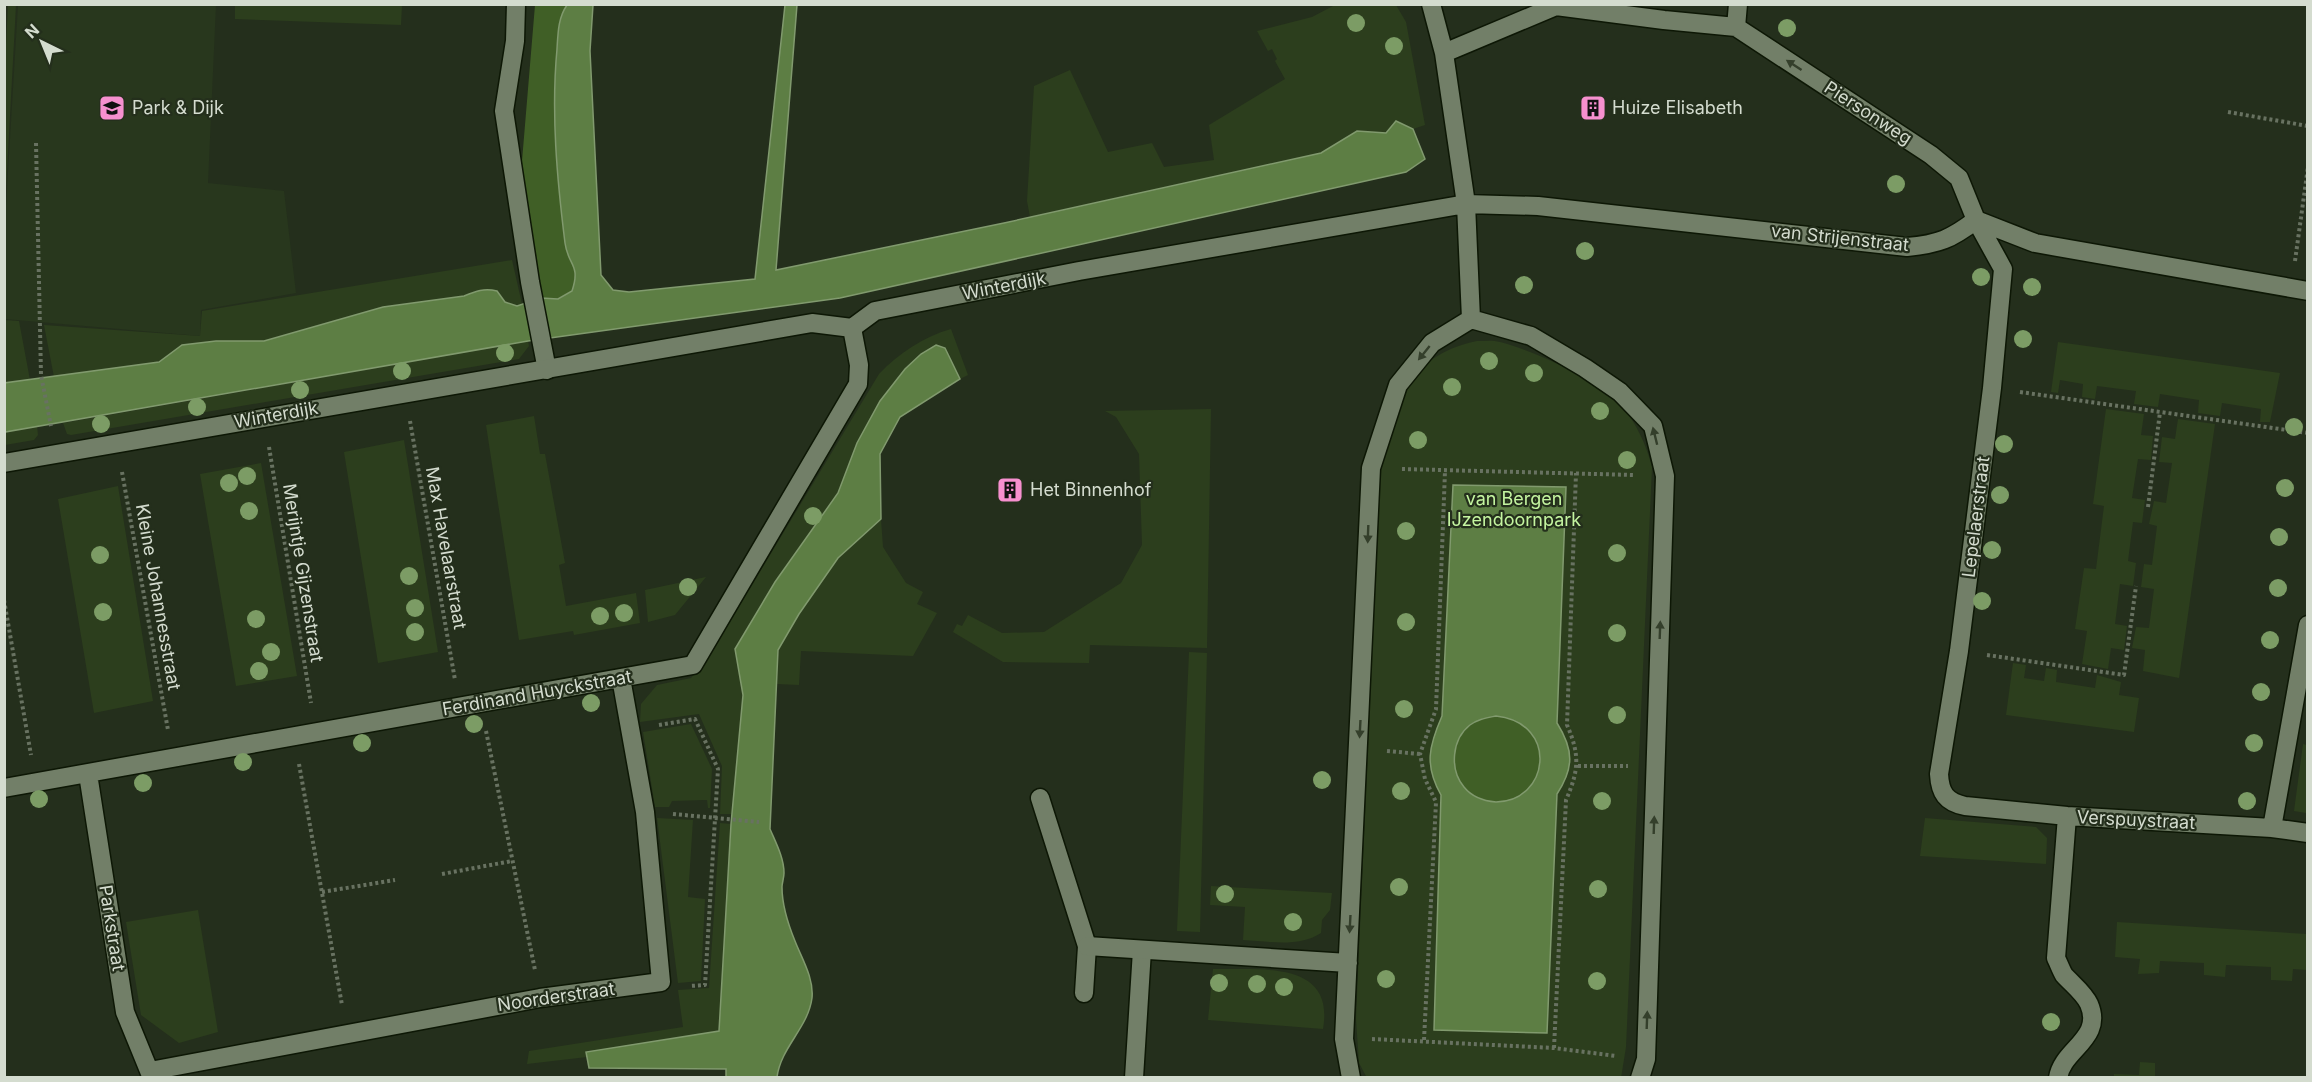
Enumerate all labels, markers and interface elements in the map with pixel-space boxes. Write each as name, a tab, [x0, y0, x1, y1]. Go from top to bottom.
north arrow	[12, 12, 72, 72]
text: N	[20, 20, 43, 43]
one-way arrow	[1786, 60, 1802, 71]
street label: Piersonweg	[1821, 77, 1916, 149]
school or university icon: Park & Dijk	[97, 93, 127, 123]
building icon: Huize Elisabeth	[1578, 93, 1608, 123]
place label: Park & Dijk	[132, 97, 224, 118]
place label: Huize Elisabeth	[1612, 97, 1743, 118]
street label: van Strijenstraat	[1770, 220, 1910, 255]
street label: Winterdijk	[960, 267, 1048, 304]
one-way arrow	[1418, 345, 1431, 361]
street label: Winterdijk	[232, 397, 320, 432]
one-way arrow	[1650, 427, 1660, 446]
street label: Lepelaerstraat	[1958, 455, 1993, 579]
street label: Max Havelaarstraat	[422, 465, 471, 631]
building icon: Het Binnenhof	[995, 475, 1025, 505]
place label: Het Binnenhof	[1030, 479, 1152, 500]
street label: Merijntje Gijzenstraat	[279, 482, 328, 664]
park label: van Bergen IJzendoornpark	[1447, 488, 1581, 530]
street label: Kleine Johannesstraat	[132, 502, 185, 692]
one-way arrow	[1364, 525, 1373, 544]
one-way arrow	[1655, 620, 1665, 639]
street label: Ferdinand Huyckstraat	[441, 665, 633, 720]
one-way arrow	[1356, 720, 1365, 739]
street label: Verspuystraat	[2076, 806, 2196, 833]
one-way arrow	[1649, 815, 1658, 834]
street label: Parkstraat	[95, 883, 130, 973]
one-way arrow	[1346, 914, 1355, 933]
street label: Noorderstraat	[496, 978, 616, 1015]
one-way arrow	[1642, 1010, 1652, 1029]

